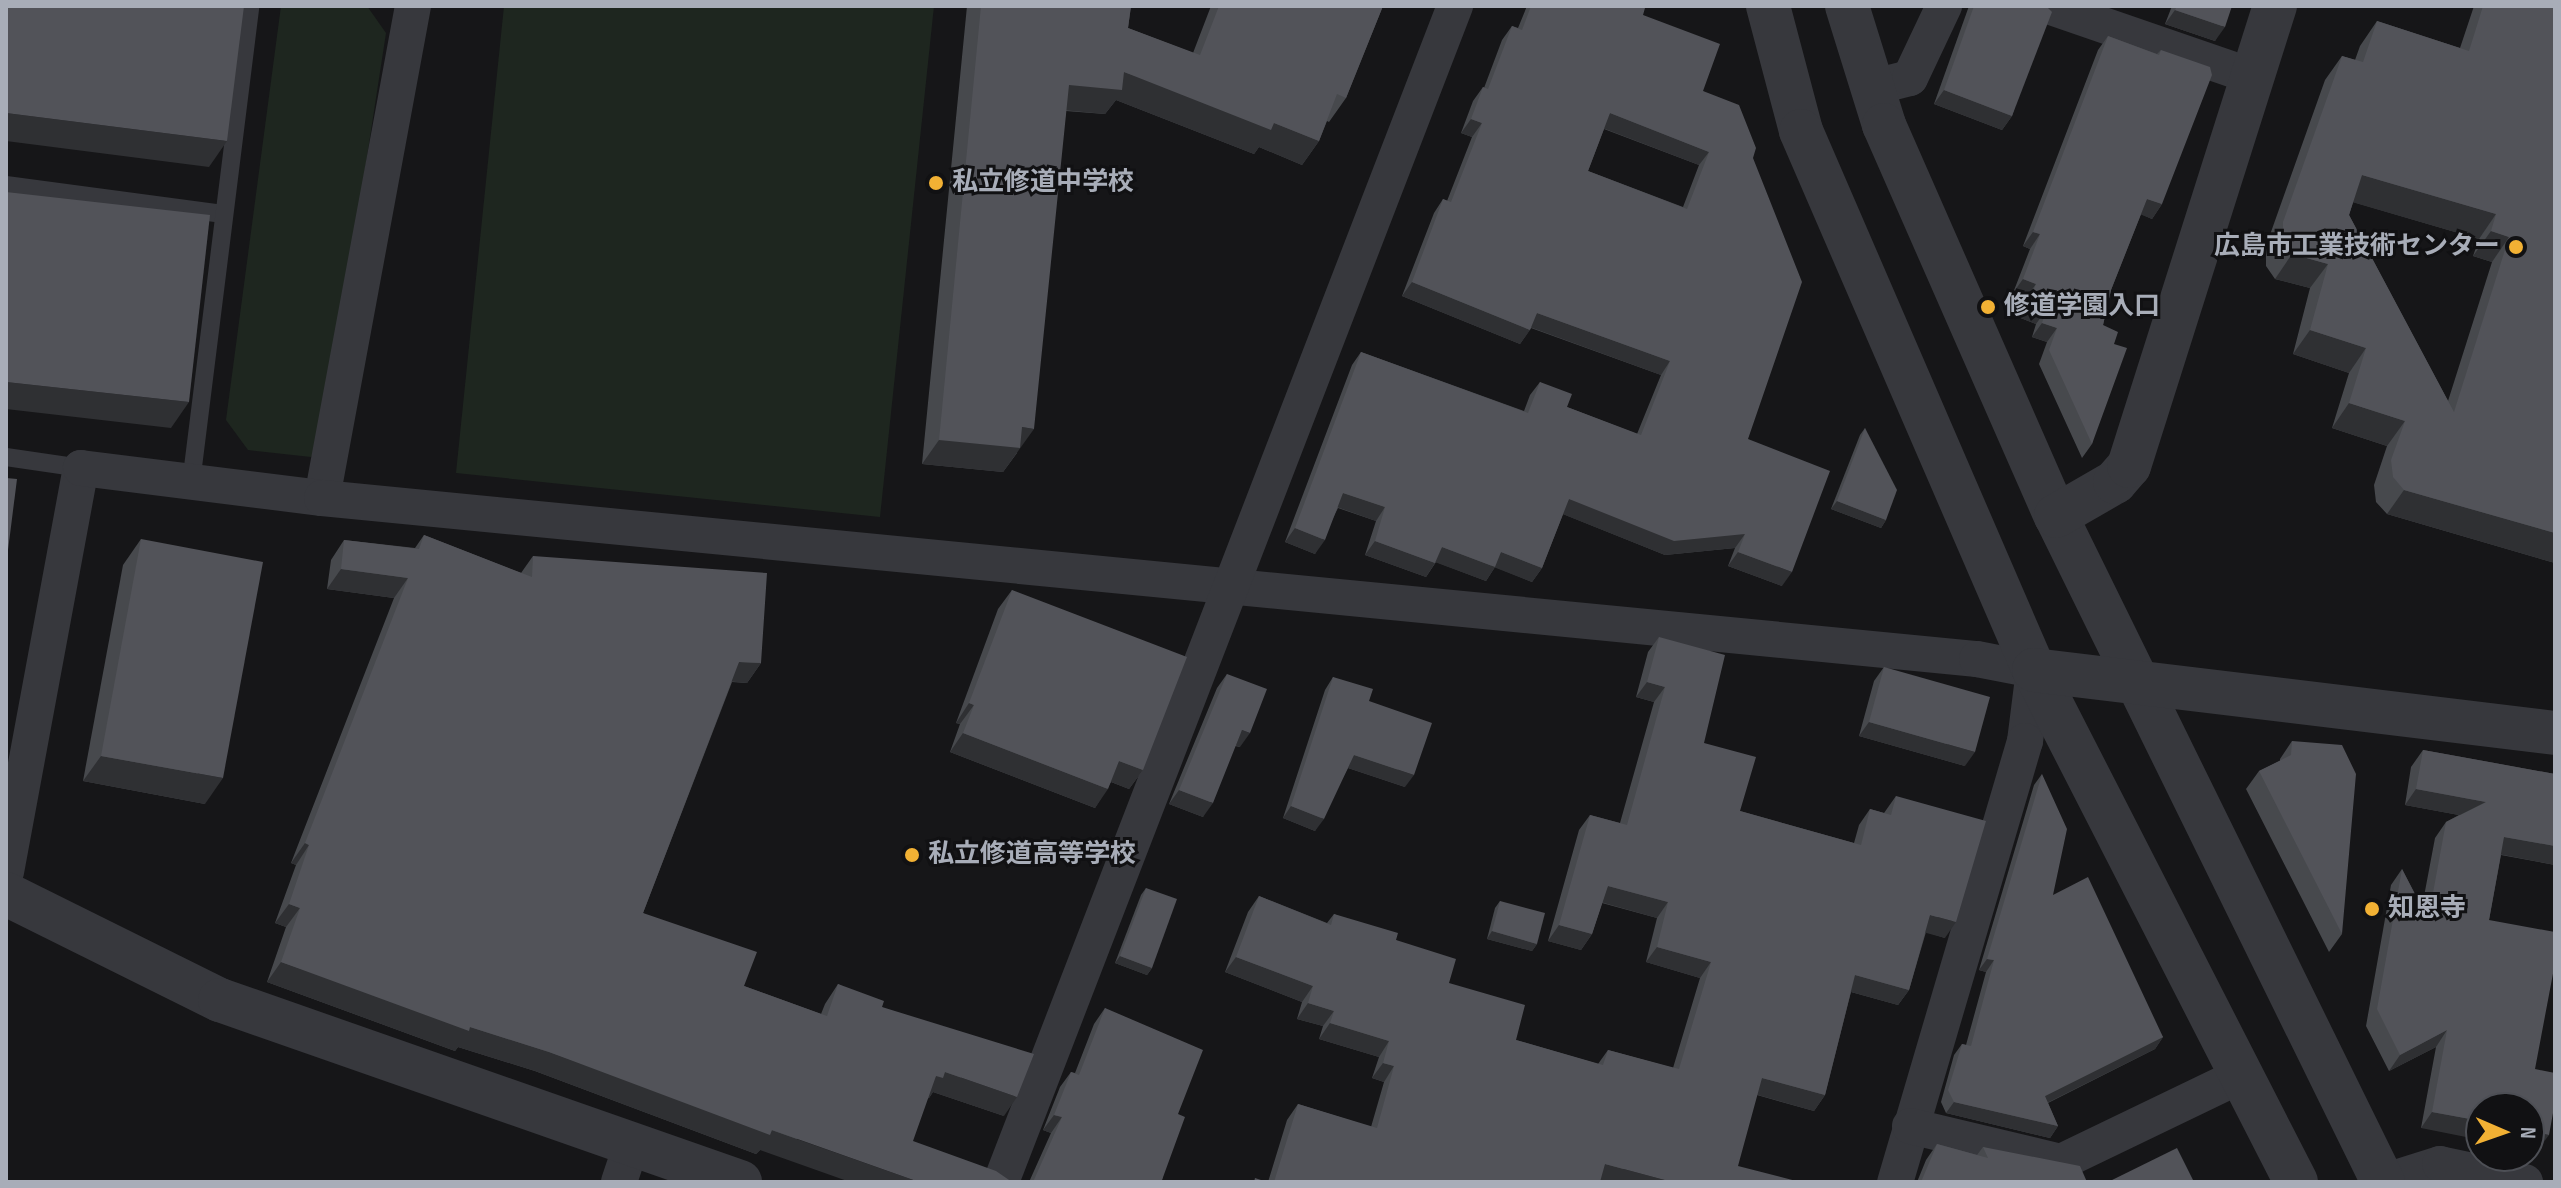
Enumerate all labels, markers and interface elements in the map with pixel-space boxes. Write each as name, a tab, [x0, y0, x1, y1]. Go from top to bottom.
place label: 私立修道中学校	[952, 167, 1134, 199]
marker: 私立修道中学校	[927, 174, 945, 192]
place label: 広島市工業技術センター	[2214, 231, 2500, 263]
marker: 広島市工業技術センター	[2507, 238, 2525, 256]
place label: 修道学園入口	[2004, 291, 2160, 323]
marker: 修道学園入口	[1979, 298, 1997, 316]
place label: 私立修道高等学校	[928, 839, 1136, 871]
marker: 私立修道高等学校	[903, 846, 921, 864]
place label: 知恩寺	[2388, 893, 2466, 925]
marker: 知恩寺	[2363, 900, 2381, 918]
north arrow	[2465, 1092, 2545, 1172]
text: N	[2514, 1126, 2541, 1139]

